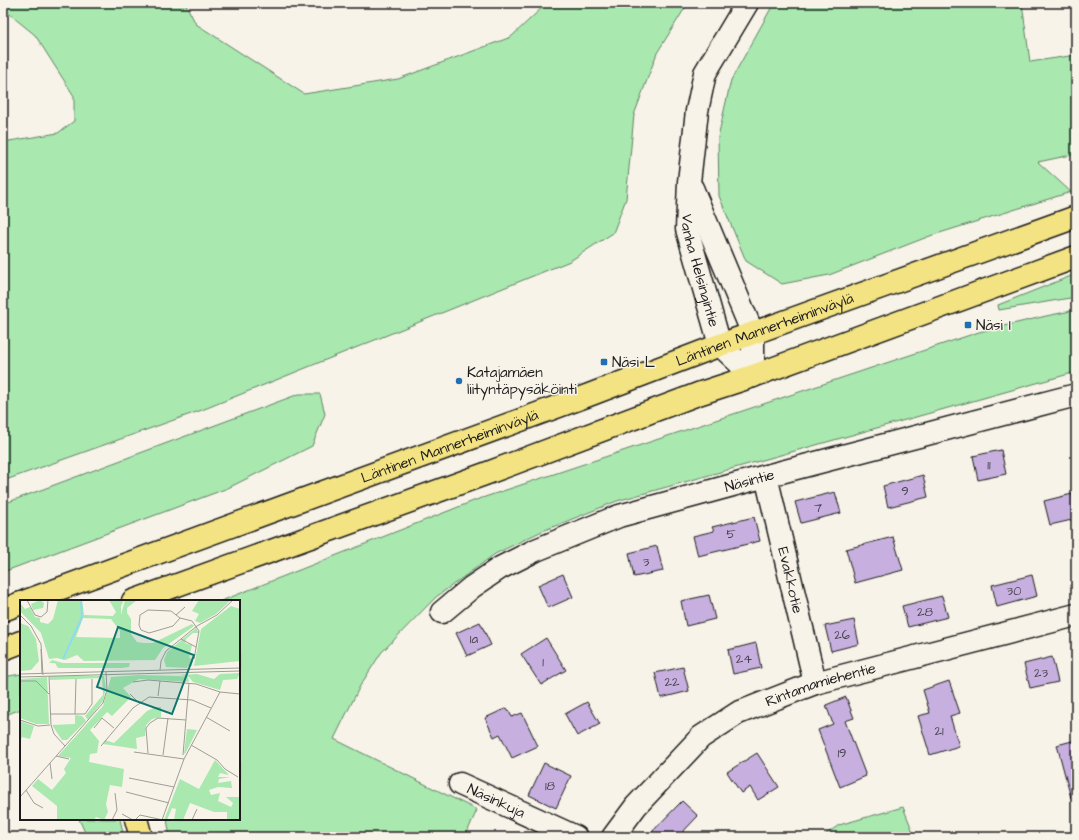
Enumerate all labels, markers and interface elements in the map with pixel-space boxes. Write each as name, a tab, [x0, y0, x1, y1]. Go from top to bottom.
street label: Vanha Helsingintie	[676, 213, 725, 329]
street label: Läntinen Mannerheiminväylä	[673, 287, 857, 371]
place label: Näsi I	[976, 315, 1011, 336]
marker: Näsi I	[963, 320, 973, 330]
place label: Näsi L	[612, 352, 656, 373]
marker: Näsi L	[599, 357, 609, 367]
place label: Katajamäen liityntäpysäköinti	[467, 362, 578, 401]
marker: Katajamäen liityntäpysäköinti	[454, 376, 464, 386]
street label: Läntinen Mannerheiminväylä	[358, 404, 542, 488]
house number: 11	[987, 456, 991, 474]
street label: Näsintie	[722, 464, 777, 497]
house number: 9	[901, 482, 909, 500]
house number: 7	[814, 499, 822, 517]
house number: 5	[726, 525, 736, 543]
street label: Evakkotie	[773, 545, 809, 615]
house number: 3	[643, 553, 650, 571]
house number: 30	[1007, 582, 1021, 600]
inset map	[20, 600, 240, 820]
house number: 28	[917, 603, 934, 621]
house number: 26	[834, 626, 850, 644]
house number: 1a	[470, 630, 479, 648]
house number: 24	[736, 650, 752, 668]
house number: 1	[542, 653, 544, 671]
street label: Rintamamiehentie	[762, 657, 878, 712]
house number: 23	[1034, 664, 1048, 682]
house number: 22	[665, 673, 680, 691]
house number: 21	[934, 722, 944, 740]
house number: 19	[837, 744, 847, 762]
house number: 18	[545, 777, 556, 795]
street label: Näsinkuja	[464, 778, 529, 823]

